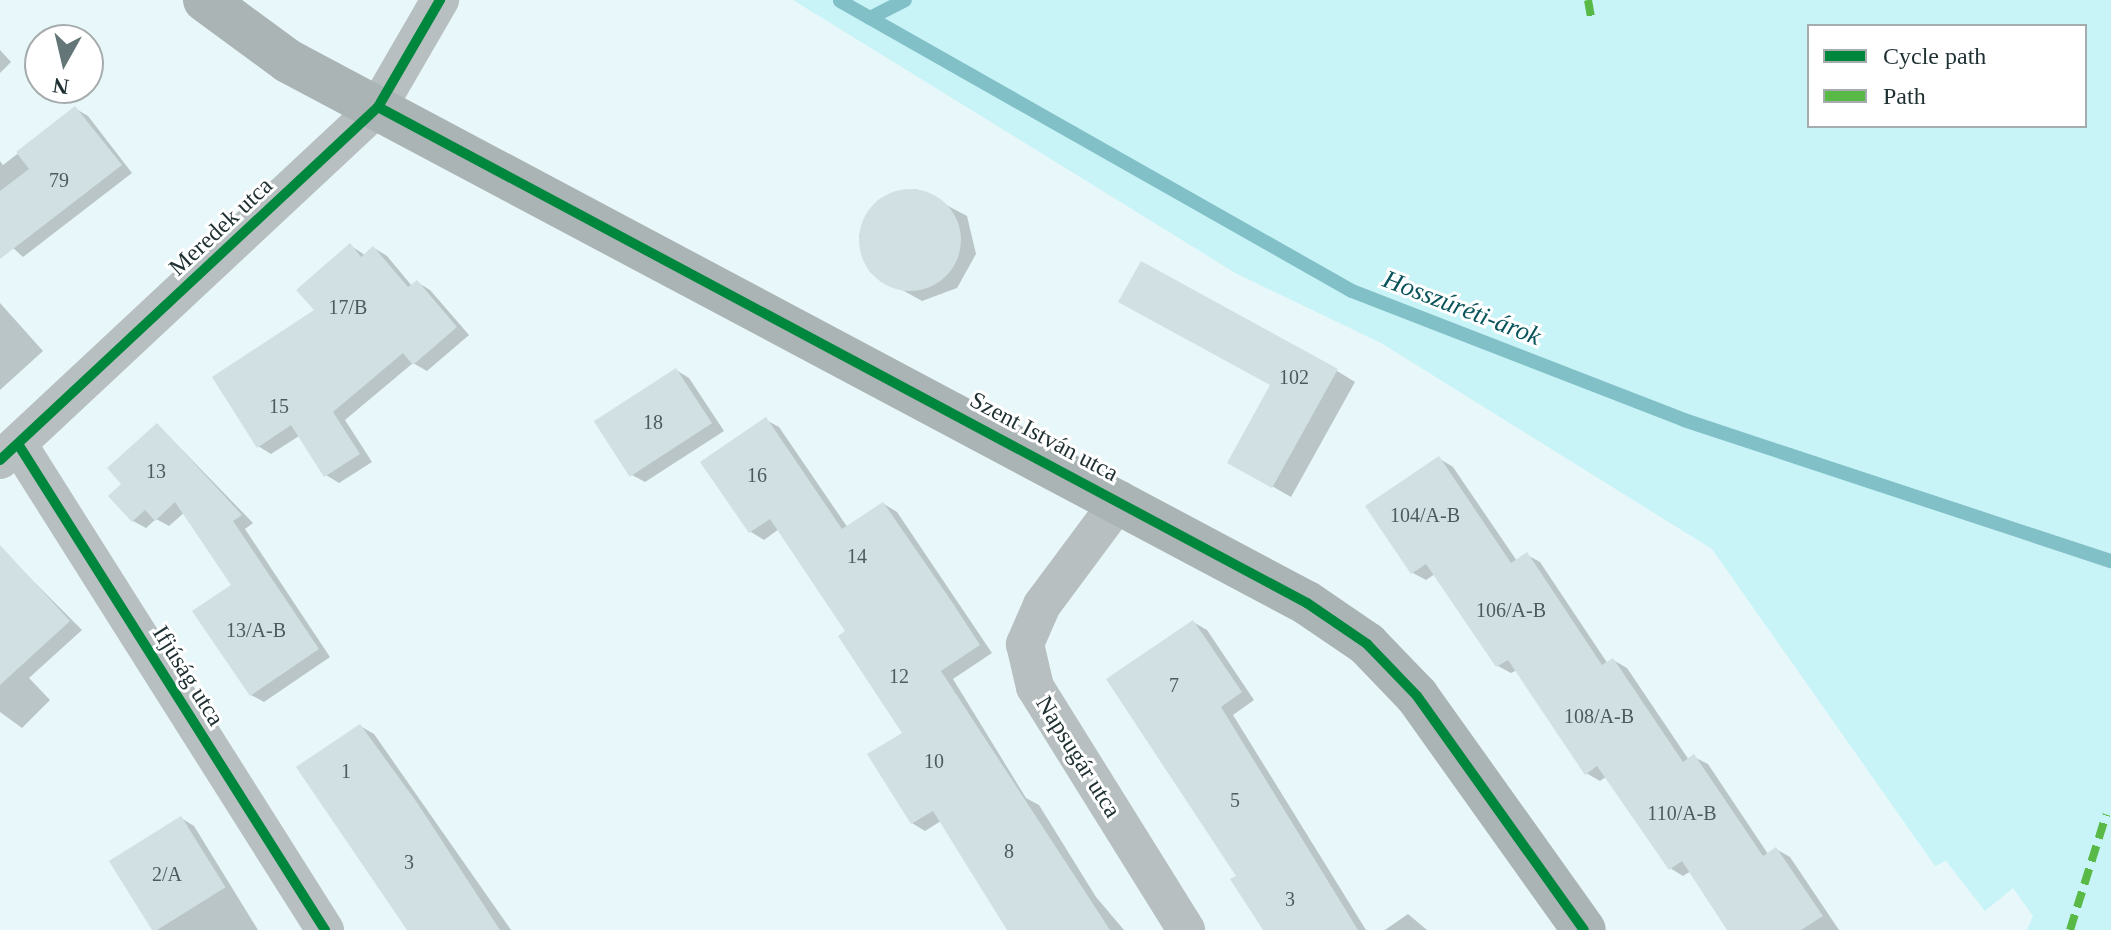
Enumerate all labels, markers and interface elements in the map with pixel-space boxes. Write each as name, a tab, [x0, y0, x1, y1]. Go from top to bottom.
north arrow	[24, 24, 104, 104]
legend	[1807, 24, 2087, 128]
text: Cycle path	[1883, 43, 1986, 69]
text: N	[51, 73, 70, 100]
text: Path	[1883, 83, 1926, 109]
house number: 79	[49, 168, 69, 192]
street label: Meredek utca	[163, 172, 279, 282]
water label: Hosszúréti-árok	[1379, 264, 1545, 352]
house number: 17/B	[329, 295, 367, 319]
house number: 102	[1279, 365, 1309, 389]
street label: Szent István utca	[965, 386, 1123, 488]
house number: 15	[269, 394, 289, 418]
house number: 18	[643, 410, 663, 434]
house number: 13	[146, 459, 166, 483]
house number: 16	[747, 463, 767, 487]
house number: 104/A-B	[1390, 503, 1460, 527]
house number: 14	[847, 544, 867, 568]
house number: 106/A-B	[1476, 598, 1546, 622]
house number: 13/A-B	[226, 618, 286, 642]
street label: Ifjúság utca	[146, 621, 230, 731]
house number: 12	[889, 664, 909, 688]
house number: 7	[1169, 673, 1179, 697]
street label: Napsugár utca	[1029, 691, 1127, 823]
house number: 108/A-B	[1564, 704, 1634, 728]
house number: 10	[924, 749, 944, 773]
house number: 1	[341, 759, 351, 783]
house number: 5	[1230, 788, 1240, 812]
house number: 110/A-B	[1647, 801, 1717, 825]
house number: 8	[1004, 839, 1014, 863]
house number: 3	[404, 850, 414, 874]
house number: 2/A	[152, 862, 182, 886]
house number: 3	[1285, 887, 1295, 911]

